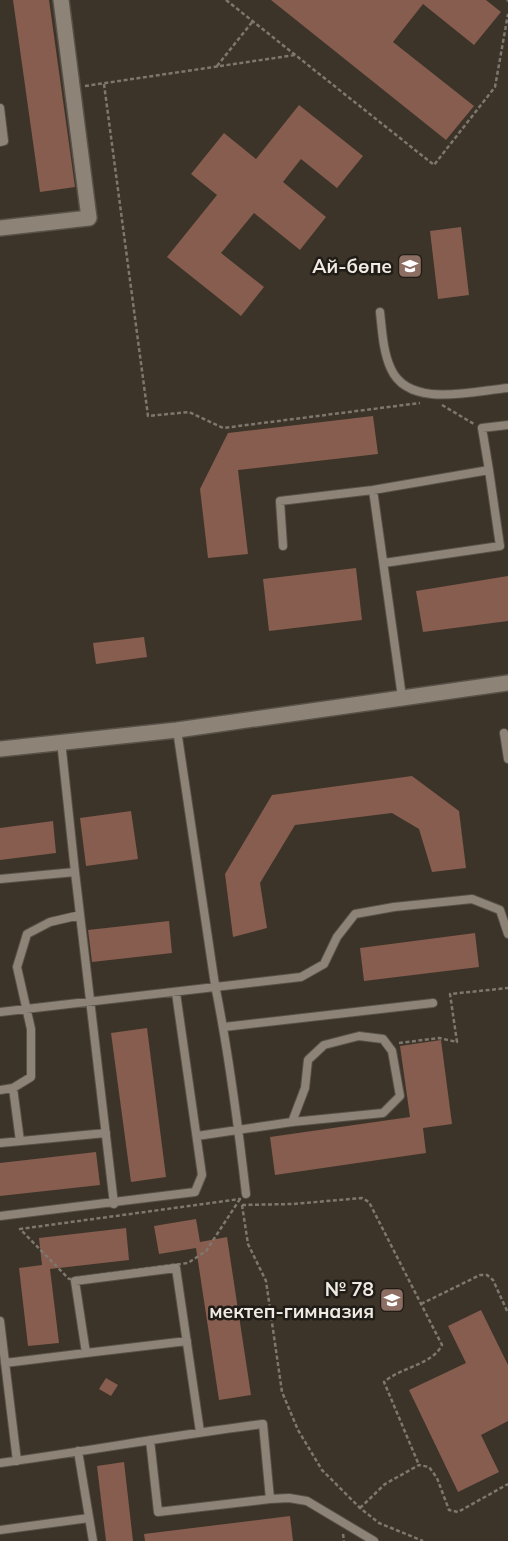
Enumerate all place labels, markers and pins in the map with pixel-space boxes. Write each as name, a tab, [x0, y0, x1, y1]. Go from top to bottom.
school or university icon: Ай-бөпе	[397, 253, 423, 279]
place label: Ай-бөпе	[312, 254, 392, 278]
place label: № 78 мектеп-гимназия	[209, 1277, 374, 1323]
school or university icon: № 78 мектеп-гимназия	[379, 1287, 405, 1313]

